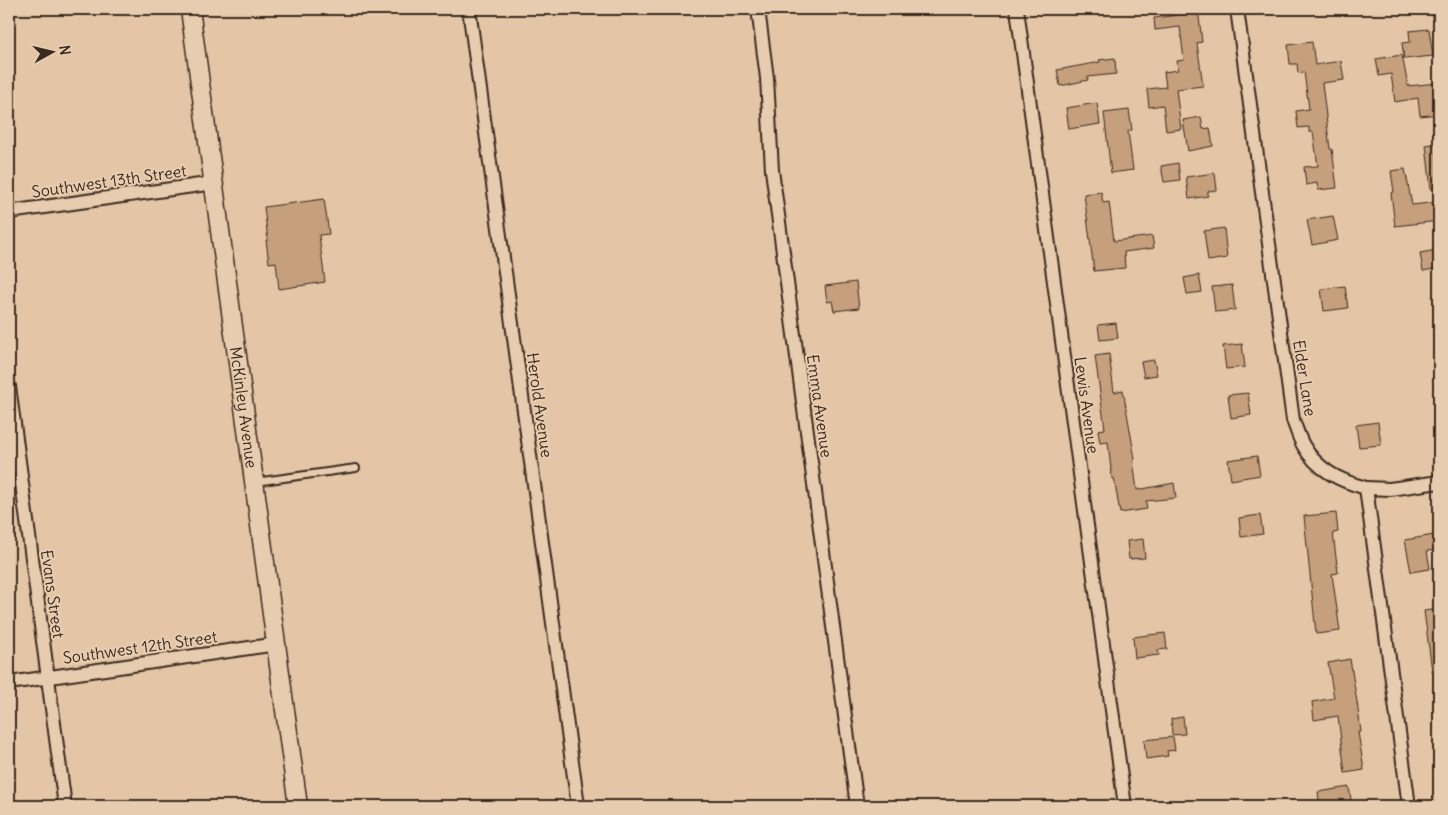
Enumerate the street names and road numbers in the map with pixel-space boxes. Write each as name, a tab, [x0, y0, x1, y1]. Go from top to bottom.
street label: Southwest 13th Street	[30, 160, 188, 202]
street label: Elder Lane	[1289, 338, 1321, 418]
street label: McKinley Avenue	[226, 345, 262, 469]
street label: Herold Avenue	[523, 351, 557, 459]
street label: Emma Avenue	[803, 353, 837, 459]
street label: Lewis Avenue	[1070, 355, 1104, 455]
street label: Evans Street	[37, 549, 69, 640]
street label: Southwest 12th Street	[62, 626, 219, 668]

